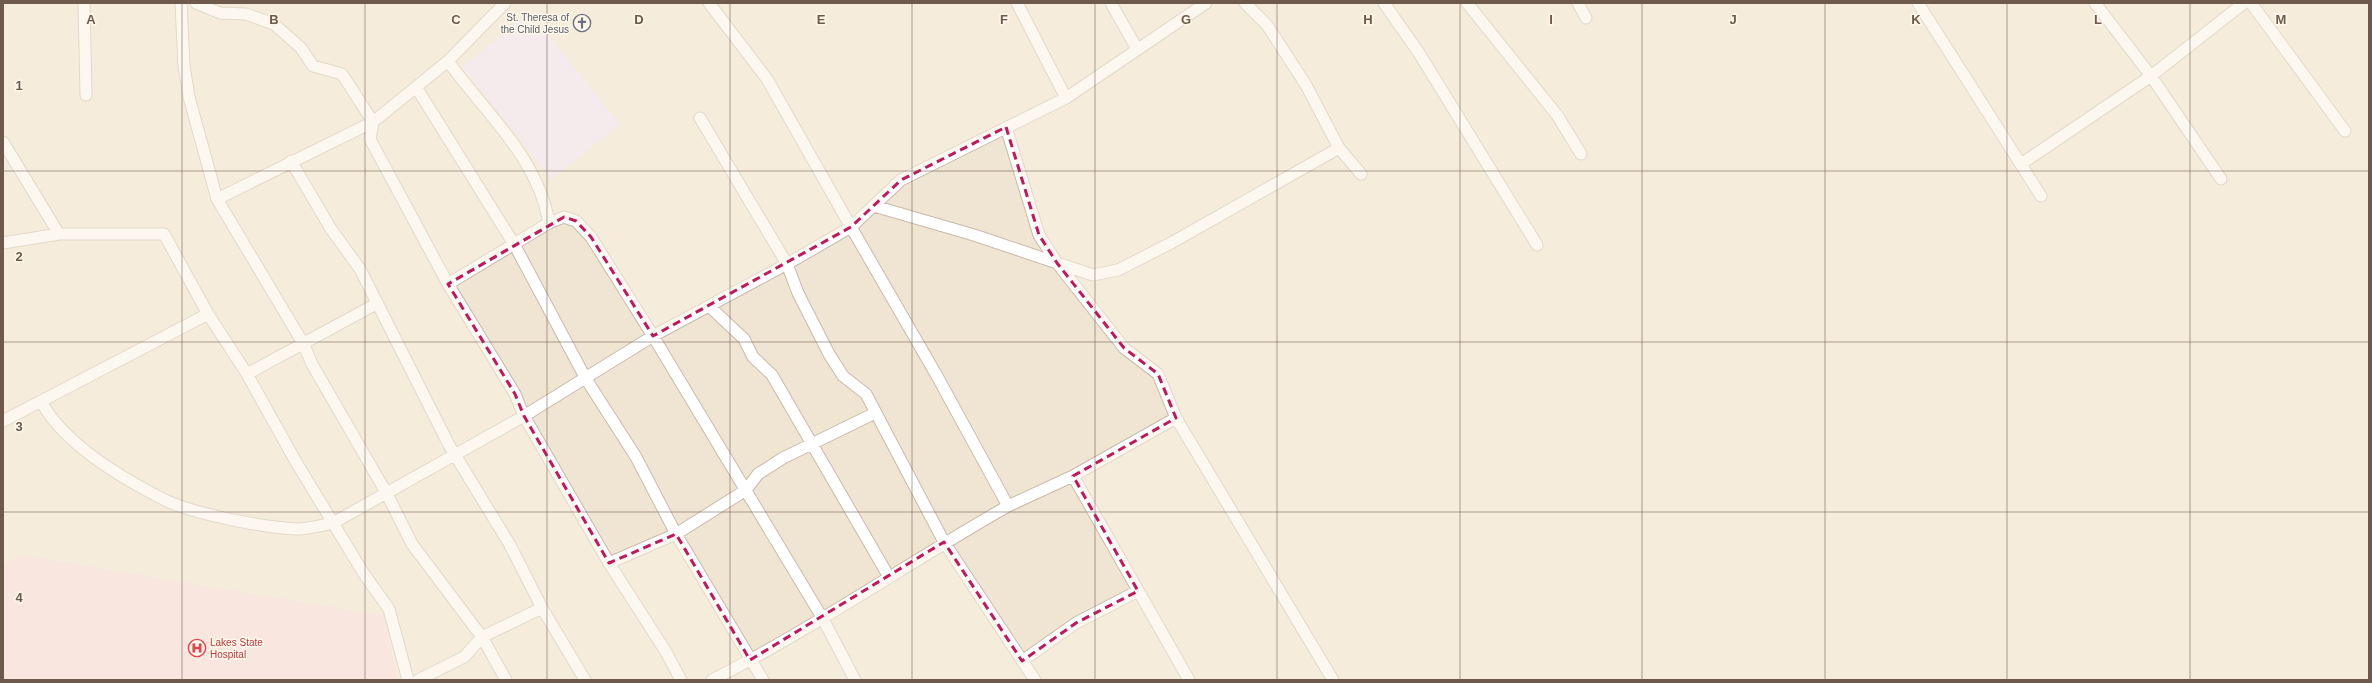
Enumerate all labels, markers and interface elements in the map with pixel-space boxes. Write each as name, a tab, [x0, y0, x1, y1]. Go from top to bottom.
text: A	[86, 12, 96, 27]
text: B	[269, 12, 279, 27]
text: C	[451, 12, 461, 27]
place label: St. Theresa of the Child Jesus	[501, 12, 569, 35]
text: D	[634, 12, 644, 27]
text: E	[817, 12, 826, 27]
text: F	[1000, 12, 1008, 27]
text: G	[1181, 12, 1191, 27]
text: H	[1363, 12, 1373, 27]
text: I	[1549, 12, 1553, 27]
text: J	[1729, 12, 1737, 27]
text: K	[1911, 12, 1921, 27]
text: L	[2094, 12, 2102, 27]
text: M	[2276, 12, 2286, 27]
church icon: St. Theresa of the Child Jesus	[572, 13, 592, 33]
text: 1	[15, 78, 23, 93]
text: 2	[15, 249, 23, 264]
text: 3	[15, 419, 23, 434]
text: 4	[15, 590, 23, 605]
place label: Lakes State Hospital	[210, 637, 263, 660]
hospital icon: Lakes State Hospital	[187, 638, 207, 658]

